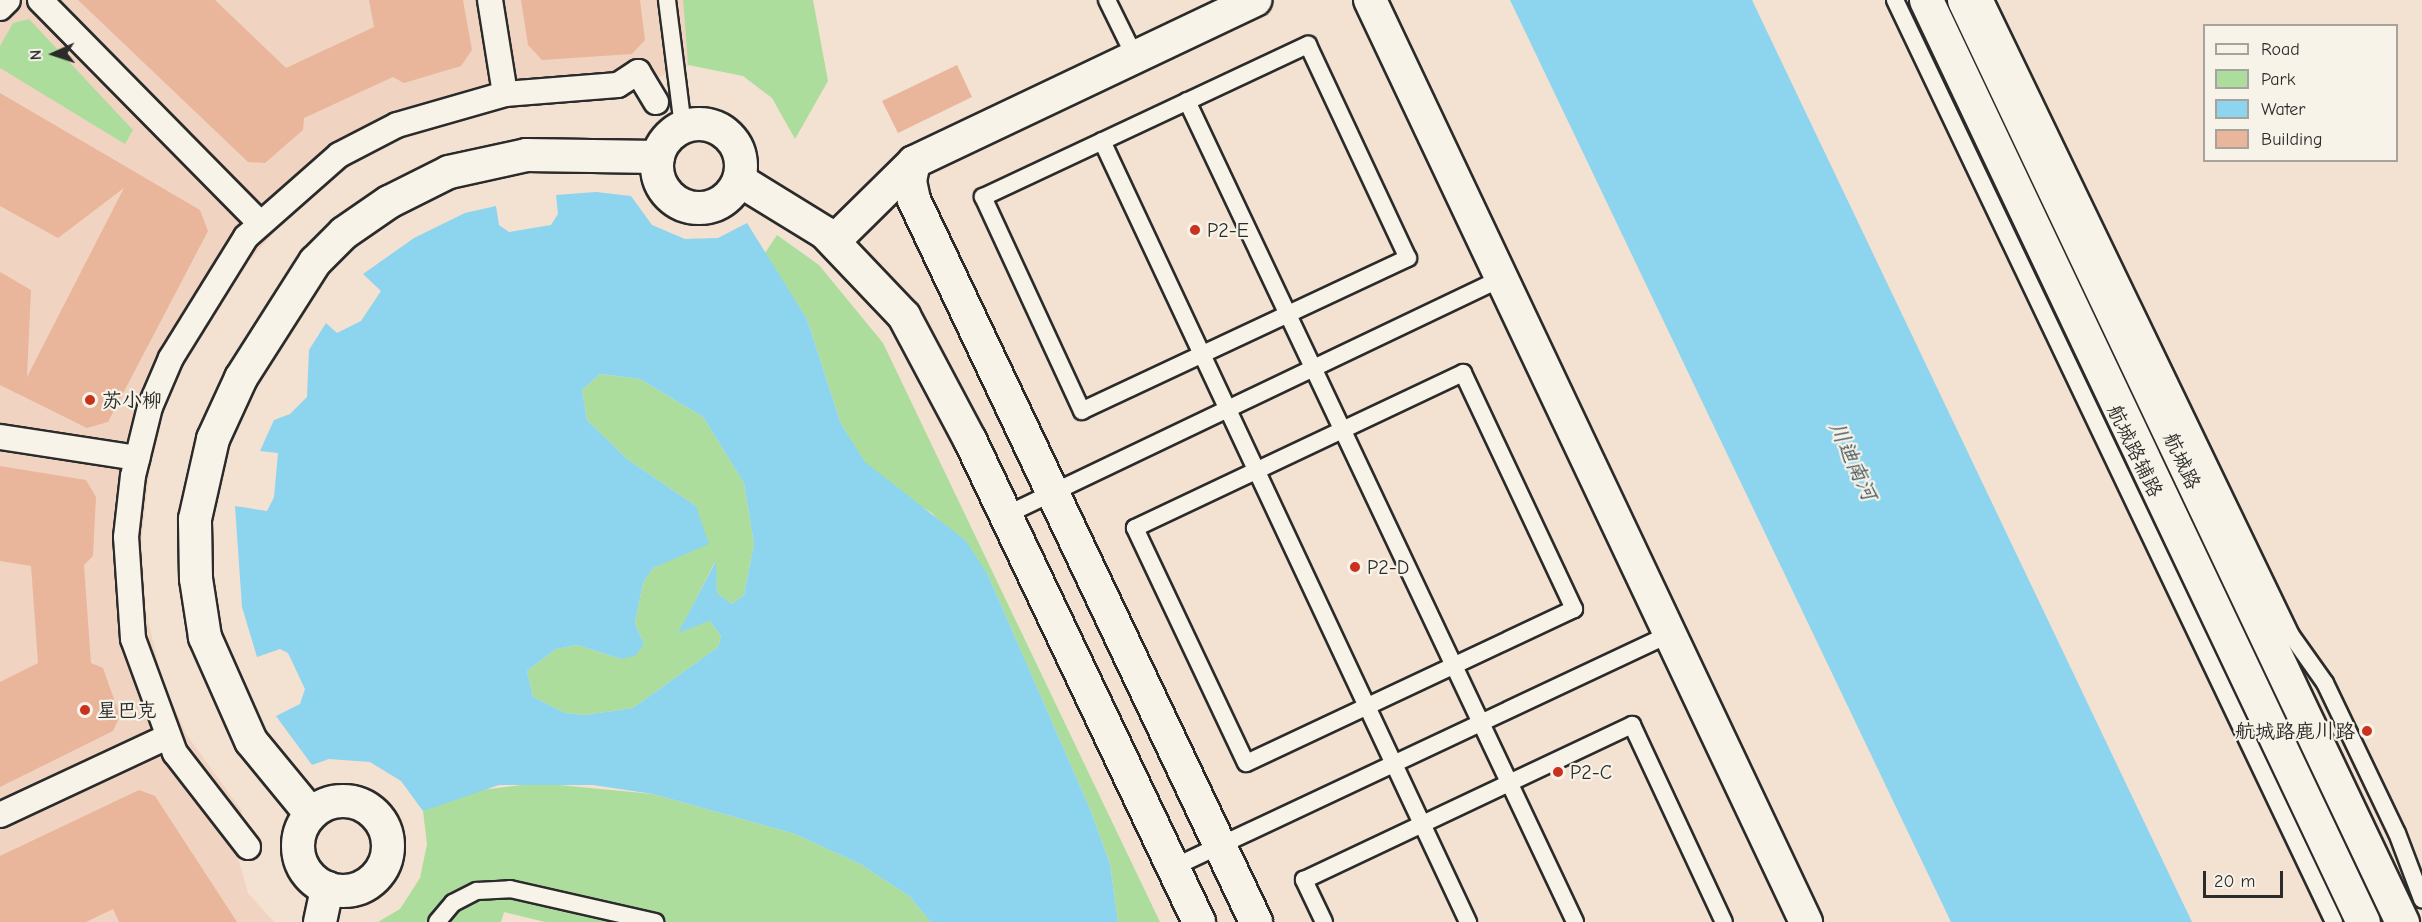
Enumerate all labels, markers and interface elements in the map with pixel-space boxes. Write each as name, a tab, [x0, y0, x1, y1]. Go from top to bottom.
north arrow	[24, 24, 84, 84]
legend	[2203, 24, 2398, 162]
text: Road	[2261, 39, 2300, 60]
text: N	[27, 49, 45, 61]
text: Park	[2261, 69, 2295, 90]
text: Water	[2261, 99, 2305, 120]
text: Building	[2261, 129, 2323, 150]
place label: P2-E	[1207, 218, 1249, 242]
marker: P2-E	[1188, 223, 1202, 237]
place label: 苏小柳	[102, 388, 162, 412]
marker: 苏小柳	[83, 393, 97, 407]
street label: 航城路辅路	[2102, 401, 2168, 501]
water label: 川迪南河	[1824, 418, 1882, 504]
street label: 航城路	[2158, 429, 2206, 493]
place label: P2-D	[1367, 555, 1409, 579]
marker: P2-D	[1348, 560, 1362, 574]
place label: 星巴克	[97, 698, 157, 722]
marker: 星巴克	[78, 703, 92, 717]
place label: 航城路鹿川路	[2235, 719, 2355, 743]
marker: 航城路鹿川路	[2360, 724, 2374, 738]
place label: P2-C	[1570, 760, 1612, 784]
marker: P2-C	[1551, 765, 1565, 779]
scale bar	[2206, 859, 2286, 897]
text: 20 m	[2214, 871, 2255, 892]

